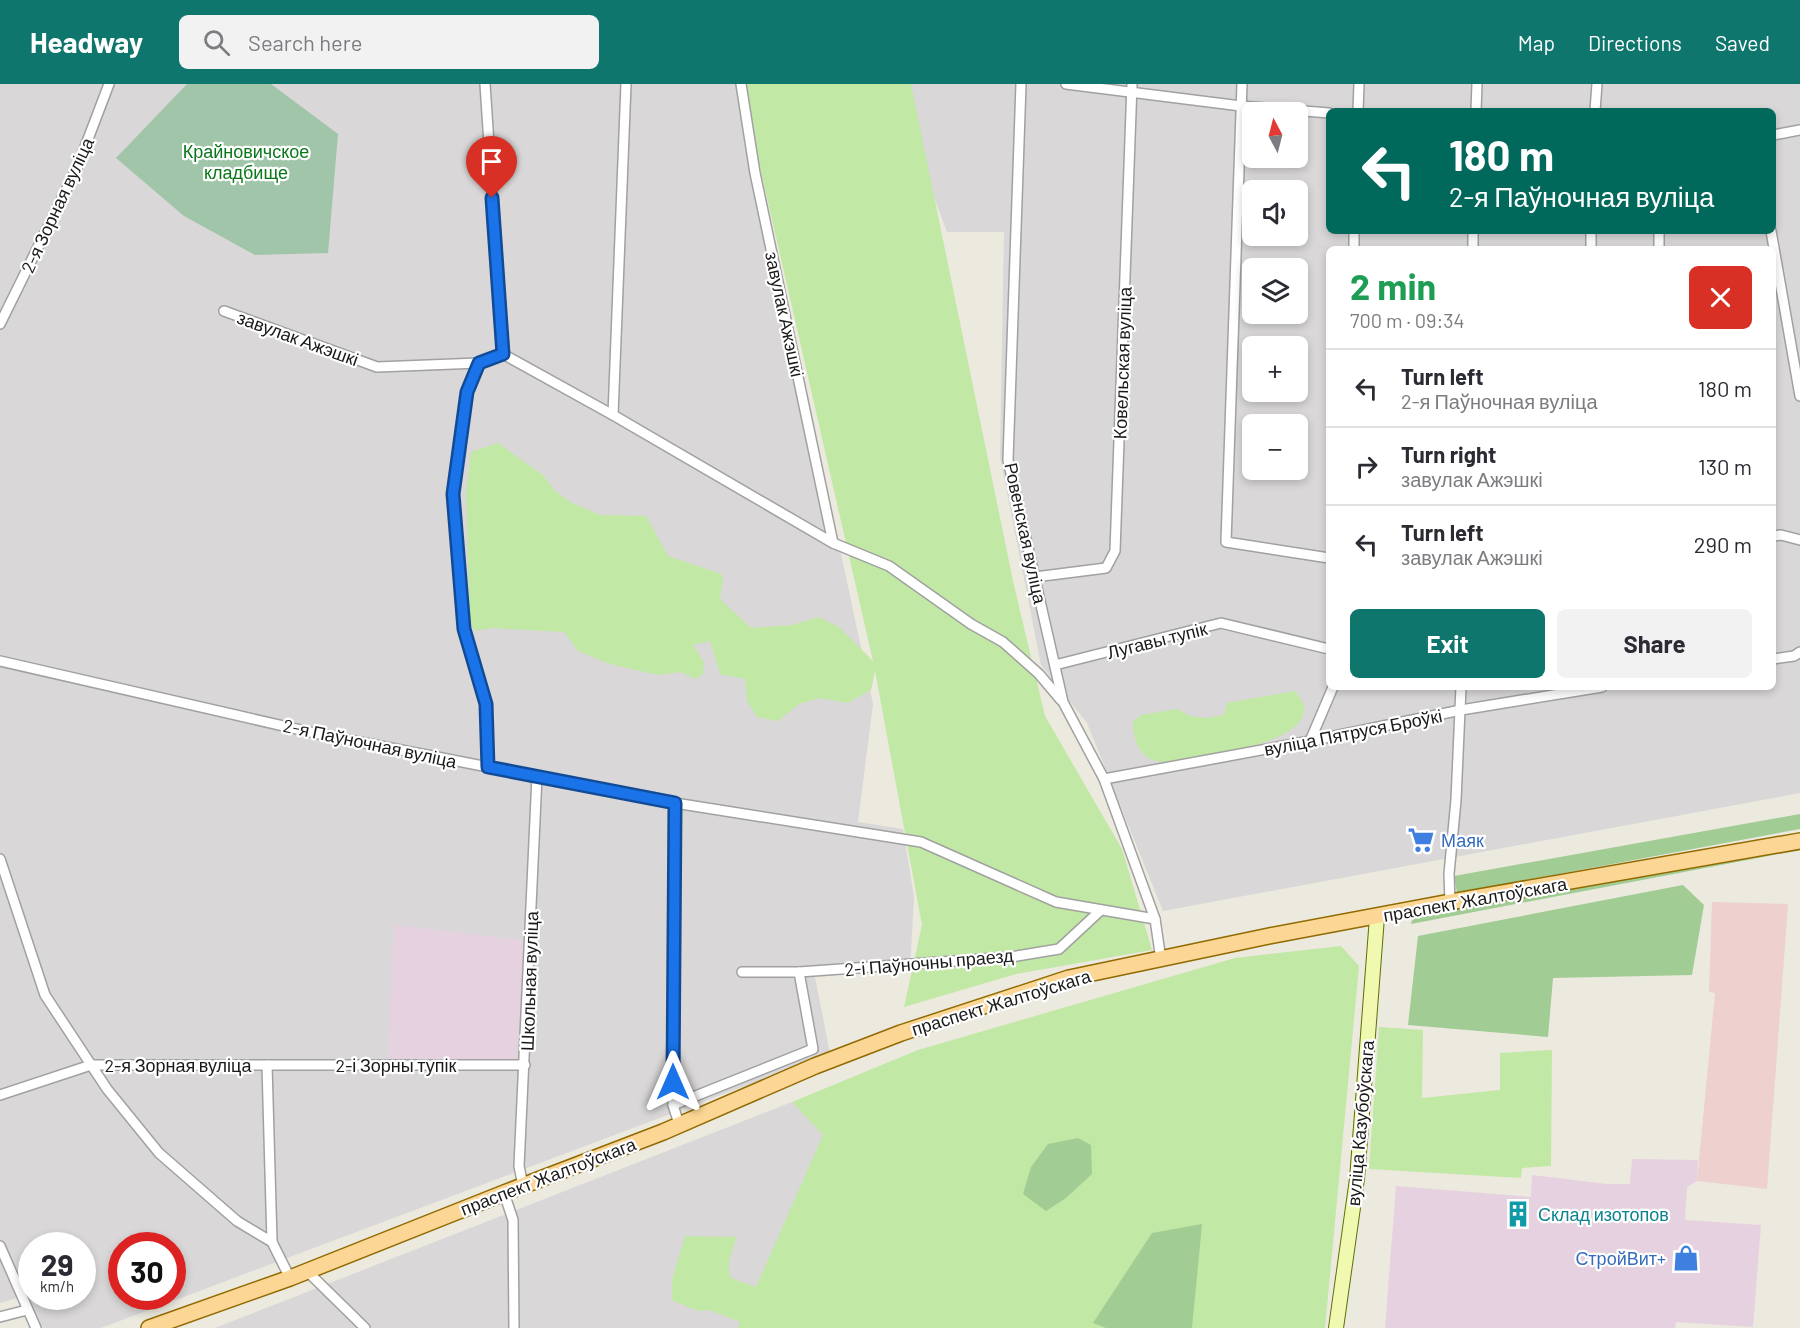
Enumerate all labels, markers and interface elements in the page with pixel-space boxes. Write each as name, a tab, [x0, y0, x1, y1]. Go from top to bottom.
search box	[179, 15, 599, 69]
text: Headway	[30, 25, 143, 59]
icon: search	[200, 26, 233, 59]
text: Search here	[248, 29, 362, 55]
text: Map	[1518, 30, 1555, 55]
text: Directions	[1588, 30, 1682, 55]
text: Saved	[1715, 30, 1770, 55]
north arrow	[1242, 102, 1308, 168]
map controls	[1242, 102, 1308, 480]
text: 180 m	[1449, 129, 1554, 179]
icon: left	[1350, 132, 1428, 210]
street label: 2-я Зорная вуліца	[16, 133, 98, 276]
pin	[466, 136, 517, 198]
park label: Крайновичское кладбище	[183, 140, 309, 183]
icon: arrive	[475, 145, 508, 178]
button: sound	[1242, 180, 1308, 246]
text: 2-я Паўночная вуліца	[1449, 180, 1714, 212]
street label: завулак Ажэшкі	[761, 249, 809, 379]
button: layers	[1242, 258, 1308, 324]
text: 2 min	[1350, 264, 1436, 307]
button: close	[1689, 266, 1752, 329]
street label: Ковельская вуліца	[1108, 285, 1136, 440]
street label: завулак Ажэшкі	[234, 306, 362, 370]
text: 700 m · 09:34	[1350, 308, 1465, 332]
button: +	[1242, 336, 1308, 402]
text: Turn left	[1401, 363, 1484, 389]
icon: left	[1350, 372, 1383, 405]
text: 180 m	[1698, 375, 1752, 401]
text: 2-я Паўночная вуліца	[1401, 389, 1598, 413]
button: −	[1242, 414, 1308, 480]
text: Turn right	[1401, 441, 1496, 467]
icon: right	[1350, 450, 1383, 483]
text: 130 m	[1698, 453, 1752, 479]
street label: Ровенская вуліца	[1000, 460, 1052, 607]
text: завулак Ажэшкі	[1401, 467, 1543, 491]
text: Turn left	[1401, 519, 1484, 545]
icon: left	[1350, 528, 1383, 561]
text: 290 m	[1694, 531, 1752, 557]
text: завулак Ажэшкі	[1401, 545, 1543, 569]
button: Exit	[1350, 609, 1545, 678]
button: Share	[1557, 609, 1752, 678]
street label: Лугавы тупік	[1105, 617, 1209, 663]
street label: вуліца Пятруся Броўкі	[1262, 704, 1444, 760]
street label: 2-я Паўночная вуліца	[281, 714, 460, 772]
supermarket icon: Маяк	[1406, 825, 1436, 855]
place label: Маяк	[1441, 829, 1484, 851]
street label: праспект Жалтоўскага	[1381, 872, 1570, 926]
street label: Школьная вуліца	[516, 910, 542, 1051]
street label: 2-і Паўночны праезд	[844, 944, 1015, 980]
street label: праспект Жалтоўскага	[909, 964, 1094, 1040]
street label: вуліца Казубоўскага	[1342, 1038, 1378, 1207]
position arrow	[641, 1050, 705, 1114]
street label: 2-я Зорная вуліца	[105, 1054, 252, 1076]
street label: 2-і Зорны тупік	[336, 1054, 457, 1076]
street label: праспект Жалтоўскага	[457, 1132, 640, 1220]
building icon: Склад изотопов	[1503, 1199, 1533, 1229]
place label: Склад изотопов	[1538, 1203, 1669, 1225]
speed limit sign: 30	[108, 1232, 186, 1310]
shop icon: СтройВит+	[1671, 1243, 1701, 1273]
text: 29	[41, 1246, 73, 1282]
place label: СтройВит+	[1575, 1247, 1666, 1269]
text: km/h	[40, 1277, 74, 1295]

